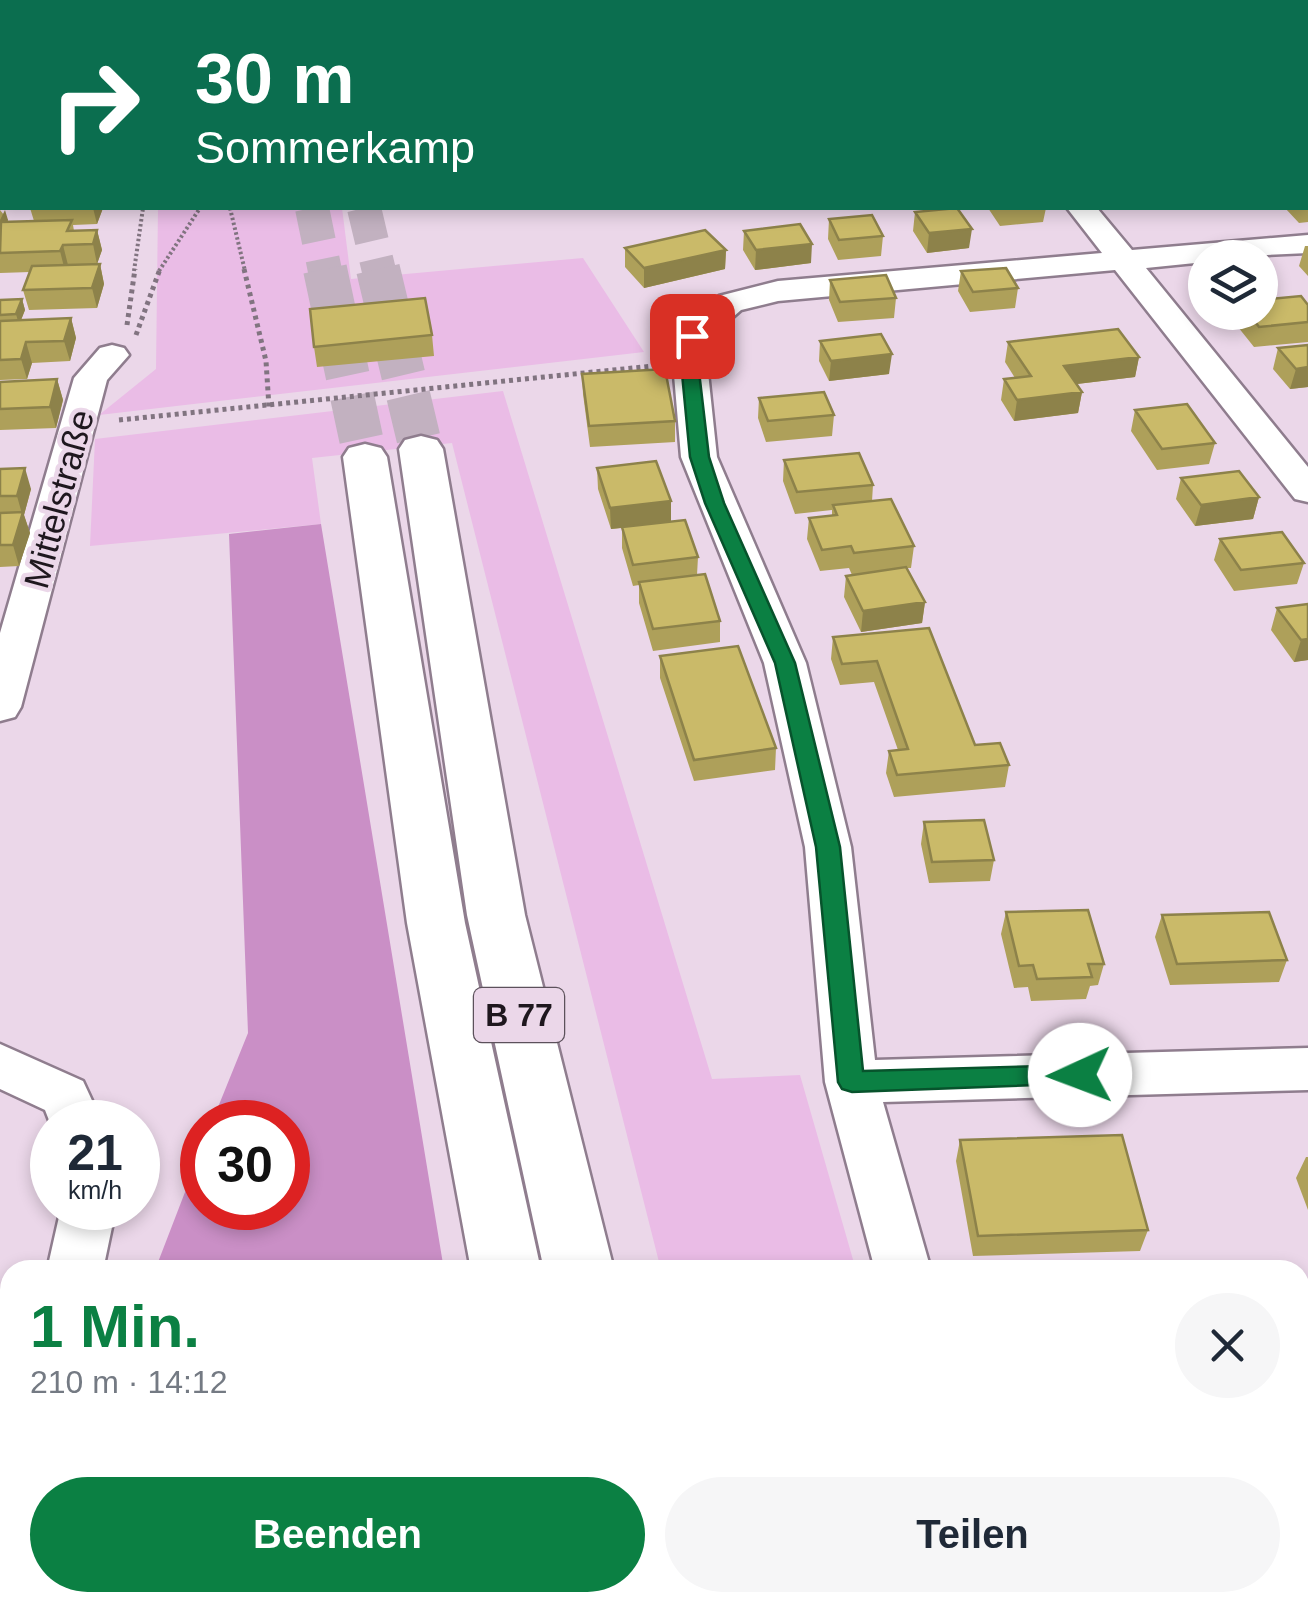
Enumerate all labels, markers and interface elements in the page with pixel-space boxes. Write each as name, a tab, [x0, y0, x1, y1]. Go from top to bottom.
icon: right	[30, 40, 160, 170]
text: 30 m	[195, 40, 355, 118]
text: Sommerkamp	[195, 122, 475, 173]
map controls	[1188, 240, 1278, 330]
button: layers	[1188, 240, 1278, 330]
pin	[650, 294, 735, 379]
icon: arrive	[665, 309, 720, 364]
street label: Mittelstraße	[16, 406, 101, 592]
road number: B 77	[474, 988, 564, 1042]
position arrow	[1028, 1023, 1132, 1127]
speed limit sign: 30	[180, 1100, 310, 1230]
text: 21	[67, 1125, 123, 1181]
text: km/h	[68, 1176, 122, 1204]
text: 1 Min.	[30, 1293, 200, 1360]
button: close	[1175, 1293, 1280, 1398]
text: 210 m · 14:12	[30, 1364, 227, 1400]
button: Beenden	[30, 1477, 645, 1592]
button: Teilen	[665, 1477, 1280, 1592]

